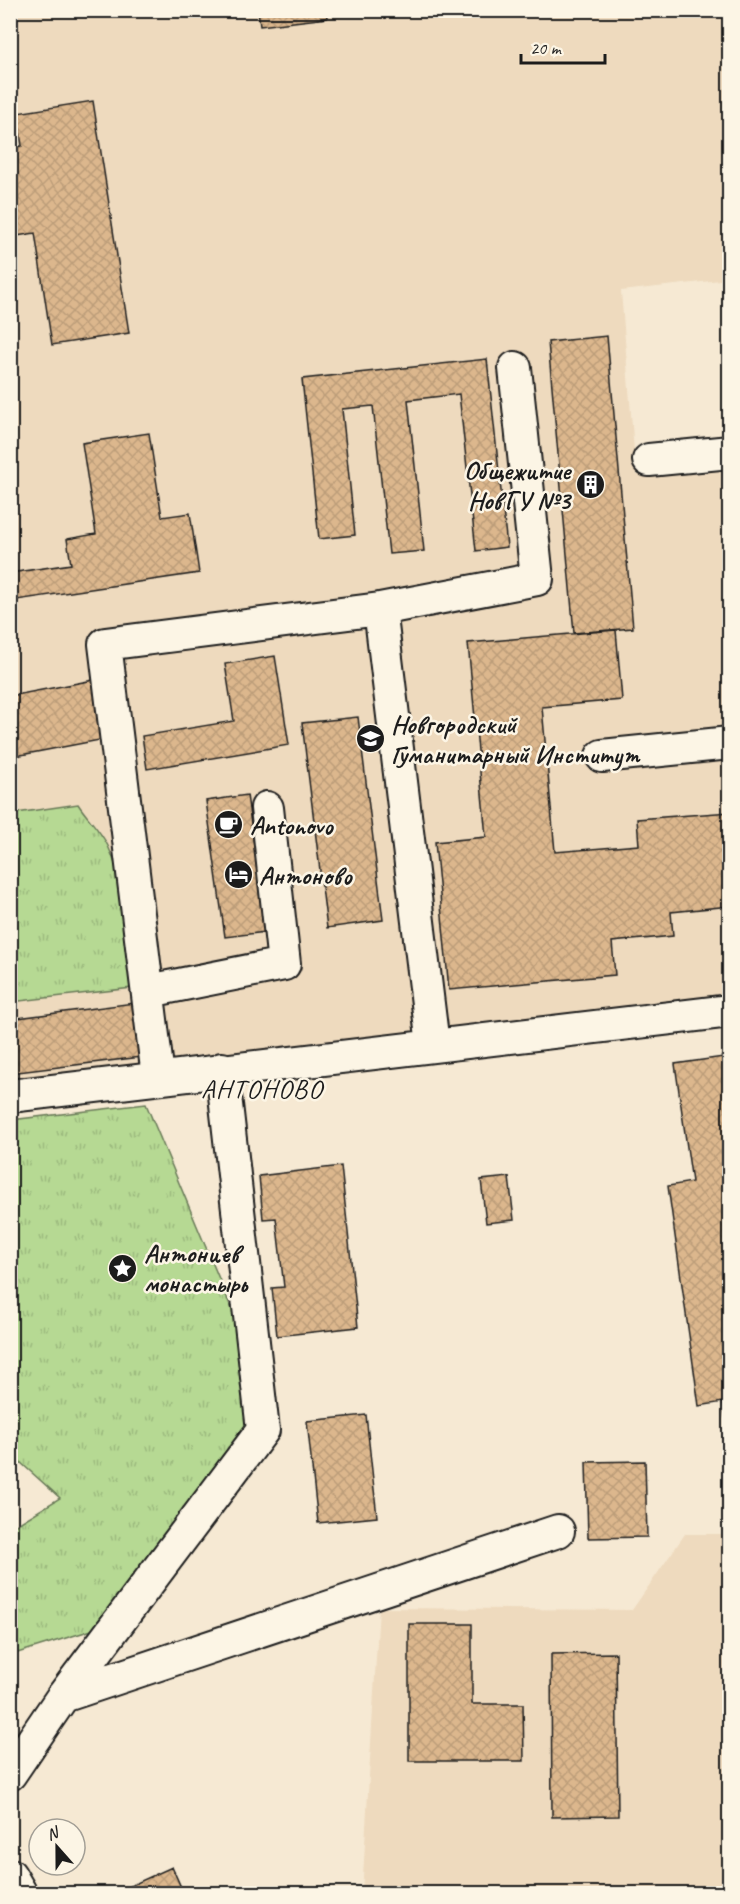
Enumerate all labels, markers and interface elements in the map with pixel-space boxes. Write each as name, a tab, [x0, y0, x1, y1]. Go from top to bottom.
scale bar	[521, 27, 605, 65]
text: 20 m	[530, 37, 563, 59]
place label: Общежитие НовГУ №3	[464, 454, 572, 517]
building icon: Общежитие НовГУ №3	[575, 469, 607, 501]
place label: Новгородский Гуманитарный Институт	[391, 708, 641, 771]
school or university icon: Новгородский Гуманитарный Институт	[354, 723, 386, 755]
cafe icon: Antonovo	[213, 809, 245, 841]
place label: Antonovo	[250, 809, 334, 842]
hotel icon: Антоново	[222, 859, 254, 891]
place label: Антоново	[259, 859, 354, 892]
district label: АНТОНОВО	[201, 1072, 324, 1106]
place label: Антониев монастырь	[144, 1237, 249, 1300]
place icon: Антониев монастырь	[107, 1252, 139, 1284]
north arrow	[27, 1817, 87, 1877]
text: N	[44, 1822, 63, 1845]

